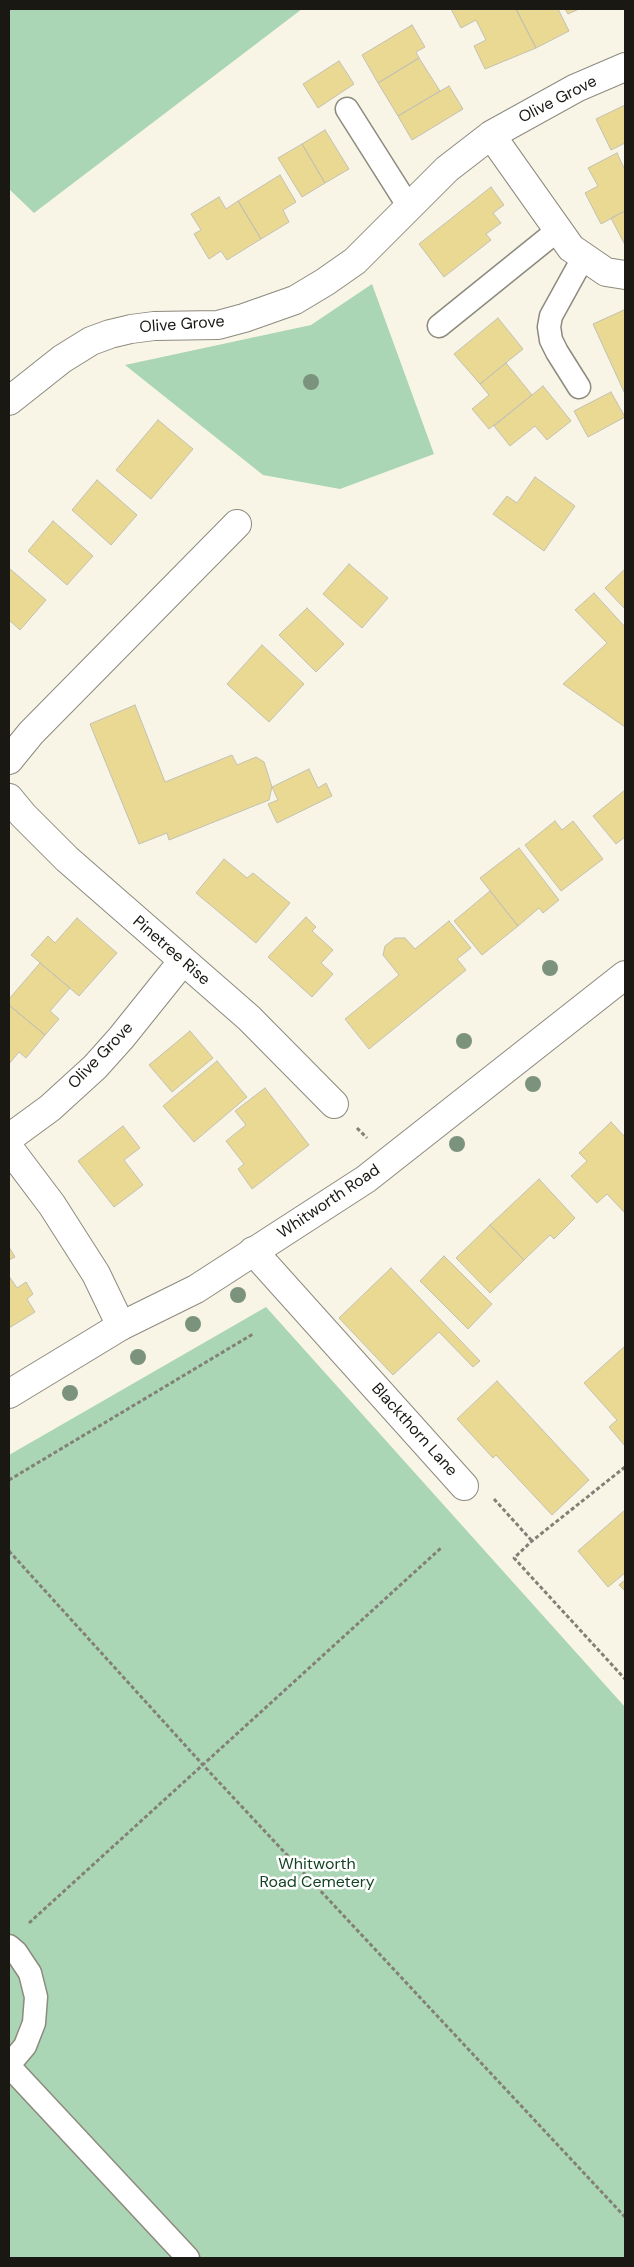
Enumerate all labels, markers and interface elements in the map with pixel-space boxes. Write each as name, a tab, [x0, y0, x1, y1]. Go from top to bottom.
street label: Olive Grove	[516, 72, 600, 128]
street label: Olive Grove	[139, 312, 225, 338]
street label: Pinetree Rise	[129, 912, 213, 990]
street label: Olive Grove	[65, 1019, 137, 1093]
street label: Whitworth Road	[274, 1161, 384, 1243]
street label: Blackthorn Lane	[367, 1379, 461, 1481]
park label: Whitworth Road Cemetery	[259, 1855, 375, 1893]

